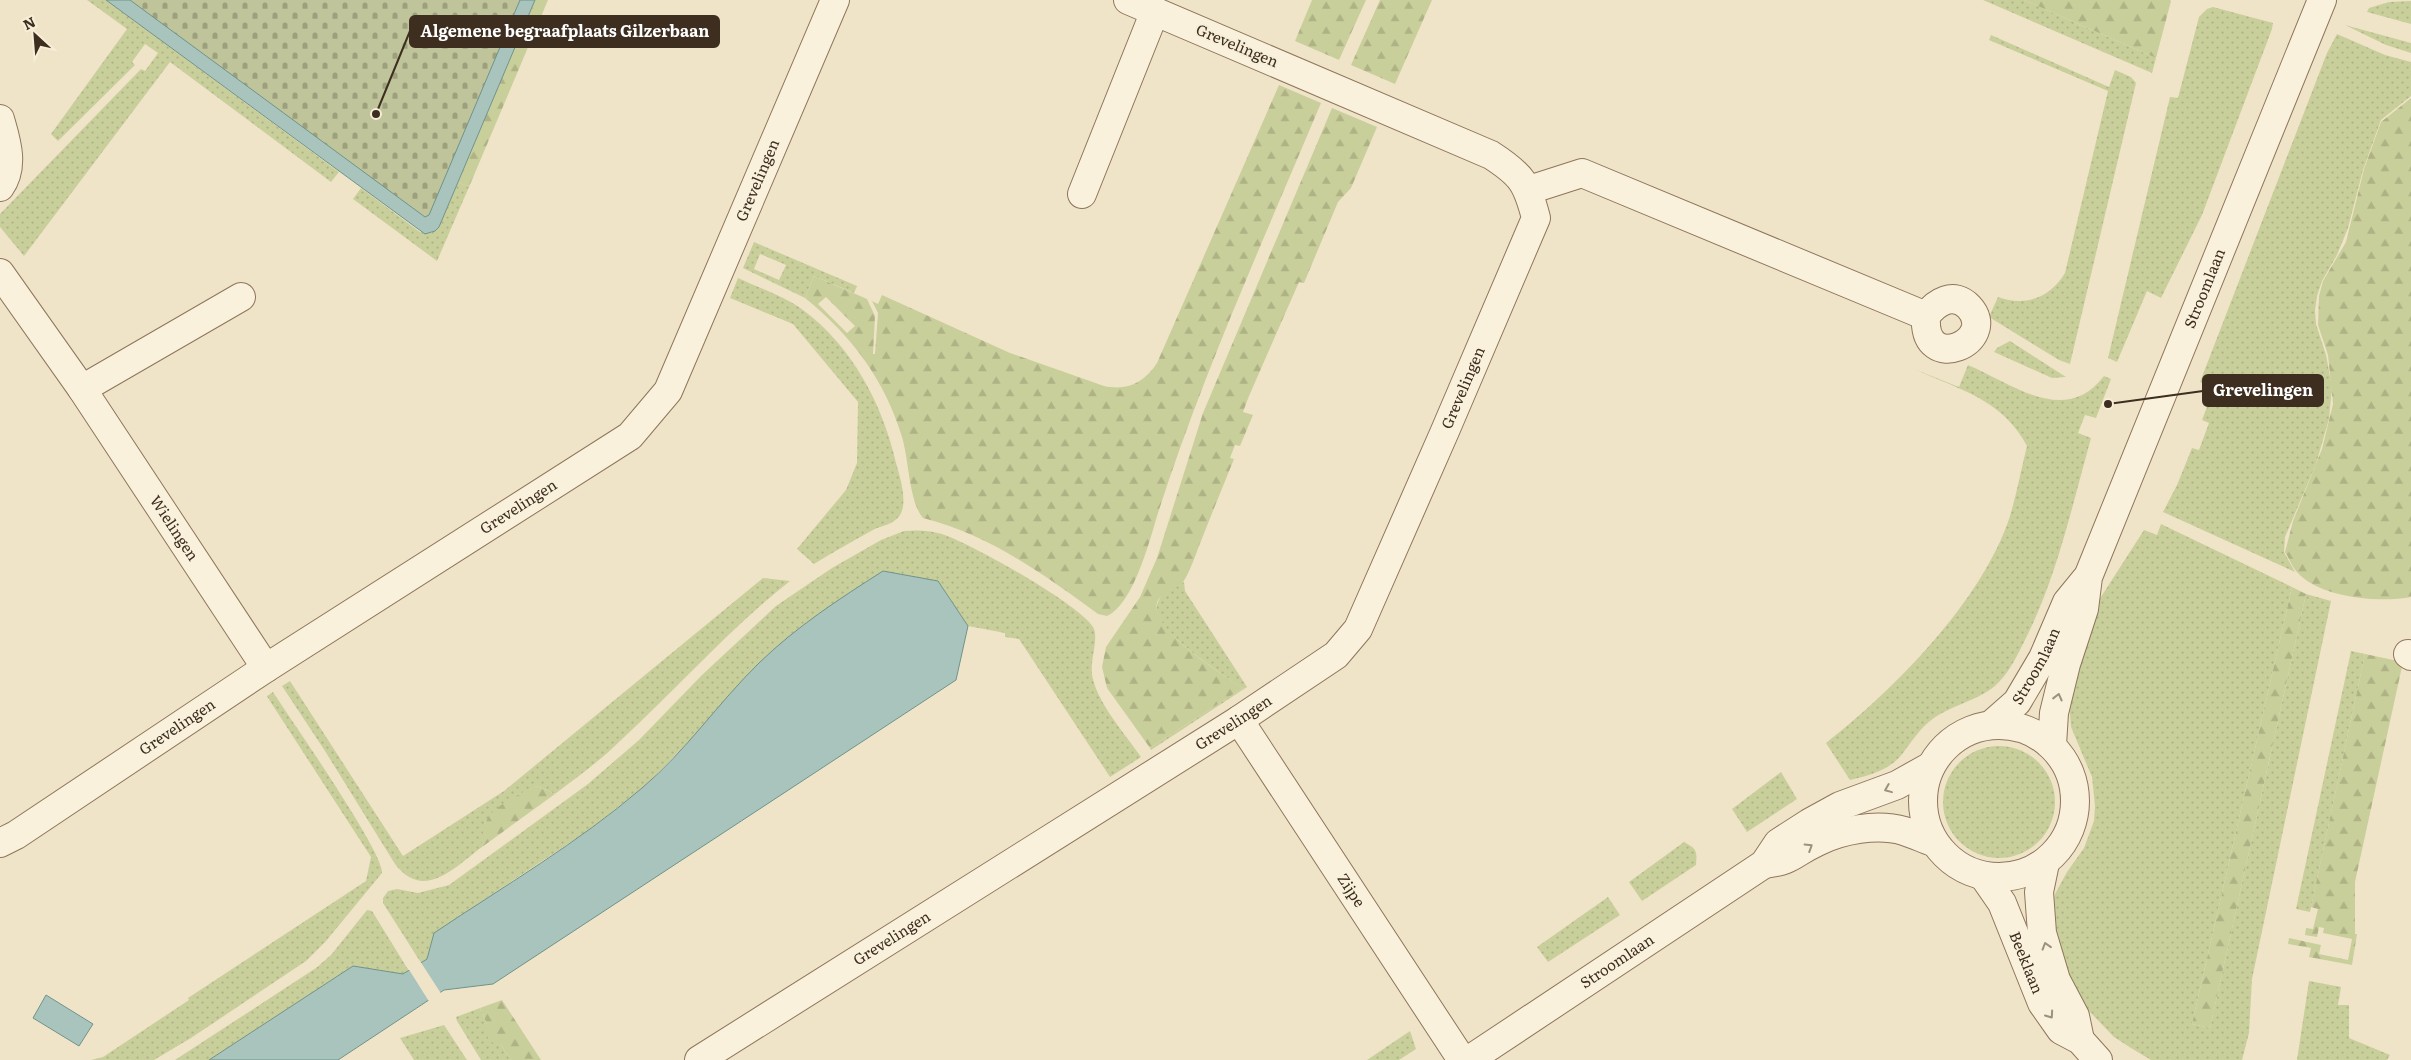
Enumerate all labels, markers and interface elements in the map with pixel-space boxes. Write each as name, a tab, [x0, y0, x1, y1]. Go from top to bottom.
north arrow	[10, 10, 60, 60]
text: N	[19, 11, 39, 34]
callout: Algemene begraafplaats Gilzerbaan	[410, 16, 719, 47]
street label: Grevelingen	[1193, 17, 1282, 72]
text: Algemene begraafplaats Gilzerbaan	[421, 18, 709, 42]
street label: Grevelingen	[729, 135, 784, 225]
street label: Stroomlaan	[2177, 244, 2230, 331]
street label: Grevelingen	[1434, 343, 1490, 432]
callout: Grevelingen	[2203, 375, 2323, 406]
text: Grevelingen	[2213, 377, 2313, 401]
street label: Grevelingen	[475, 473, 561, 539]
street label: Wielingen	[145, 490, 205, 565]
street label: Stroomlaan	[2005, 624, 2065, 708]
street label: Grevelingen	[1190, 688, 1276, 755]
street label: Grevelingen	[134, 692, 219, 760]
one-way arrow	[2052, 692, 2063, 701]
one-way arrow	[1884, 782, 1893, 793]
one-way arrow	[1803, 844, 1812, 853]
street label: Zijpe	[1332, 868, 1372, 912]
street label: Grevelingen	[848, 904, 934, 970]
street label: Stroomlaan	[1575, 927, 1658, 993]
street label: Beeklaan	[2004, 928, 2050, 997]
one-way arrow	[2041, 942, 2051, 950]
one-way arrow	[2044, 1009, 2053, 1018]

